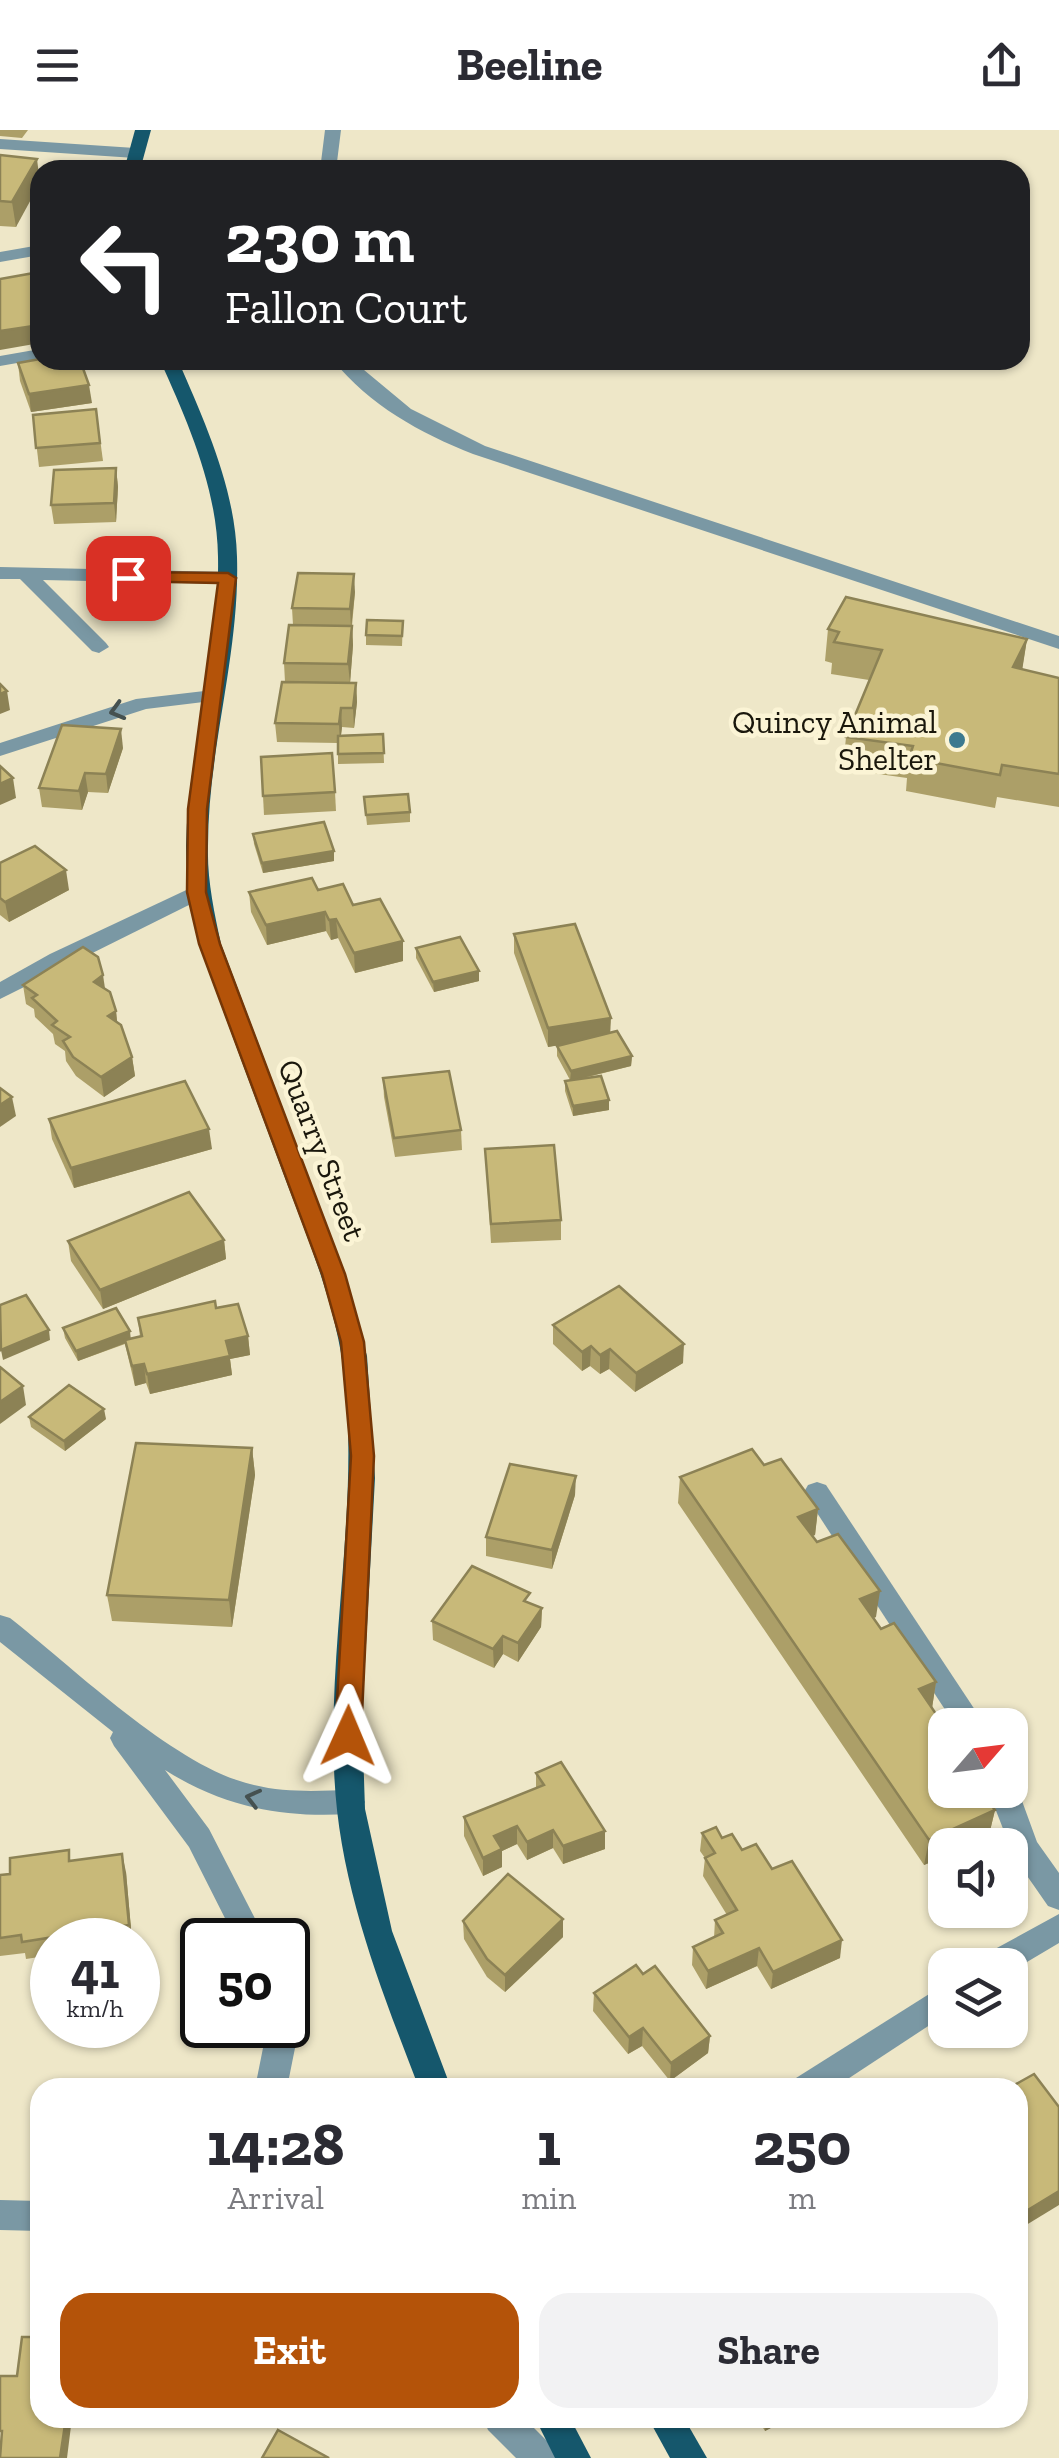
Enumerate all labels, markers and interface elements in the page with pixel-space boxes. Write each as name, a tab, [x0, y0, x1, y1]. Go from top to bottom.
icon: menu	[30, 38, 85, 93]
text: Beeline	[456, 38, 603, 92]
icon: share	[974, 38, 1029, 93]
text: 230 m	[225, 196, 415, 280]
icon: left	[60, 200, 190, 330]
text: Fallon Court	[225, 281, 467, 335]
pin	[86, 536, 171, 621]
icon: arrive	[101, 551, 156, 606]
one-way arrow	[109, 699, 126, 720]
place label: Quincy Animal Shelter	[732, 703, 937, 778]
marker: Quincy Animal Shelter	[946, 729, 968, 751]
street label: Quarry Street	[270, 1054, 374, 1246]
position arrow	[296, 1684, 400, 1788]
north arrow	[928, 1708, 1028, 1808]
map controls	[928, 1708, 1028, 2048]
one-way arrow	[245, 1789, 262, 1810]
button: sound	[928, 1828, 1028, 1928]
speed limit sign: 50	[180, 1918, 310, 2048]
text: 41	[71, 1941, 119, 2001]
button: layers	[928, 1948, 1028, 2048]
text: km/h	[66, 1993, 124, 2023]
text: 14:28	[207, 2108, 345, 2180]
text: 1	[537, 2108, 561, 2180]
text: 250	[753, 2108, 851, 2180]
text: Arrival	[228, 2179, 324, 2217]
text: min	[521, 2179, 576, 2217]
text: m	[788, 2179, 816, 2217]
button: Exit	[60, 2293, 519, 2408]
button: Share	[539, 2293, 998, 2408]

